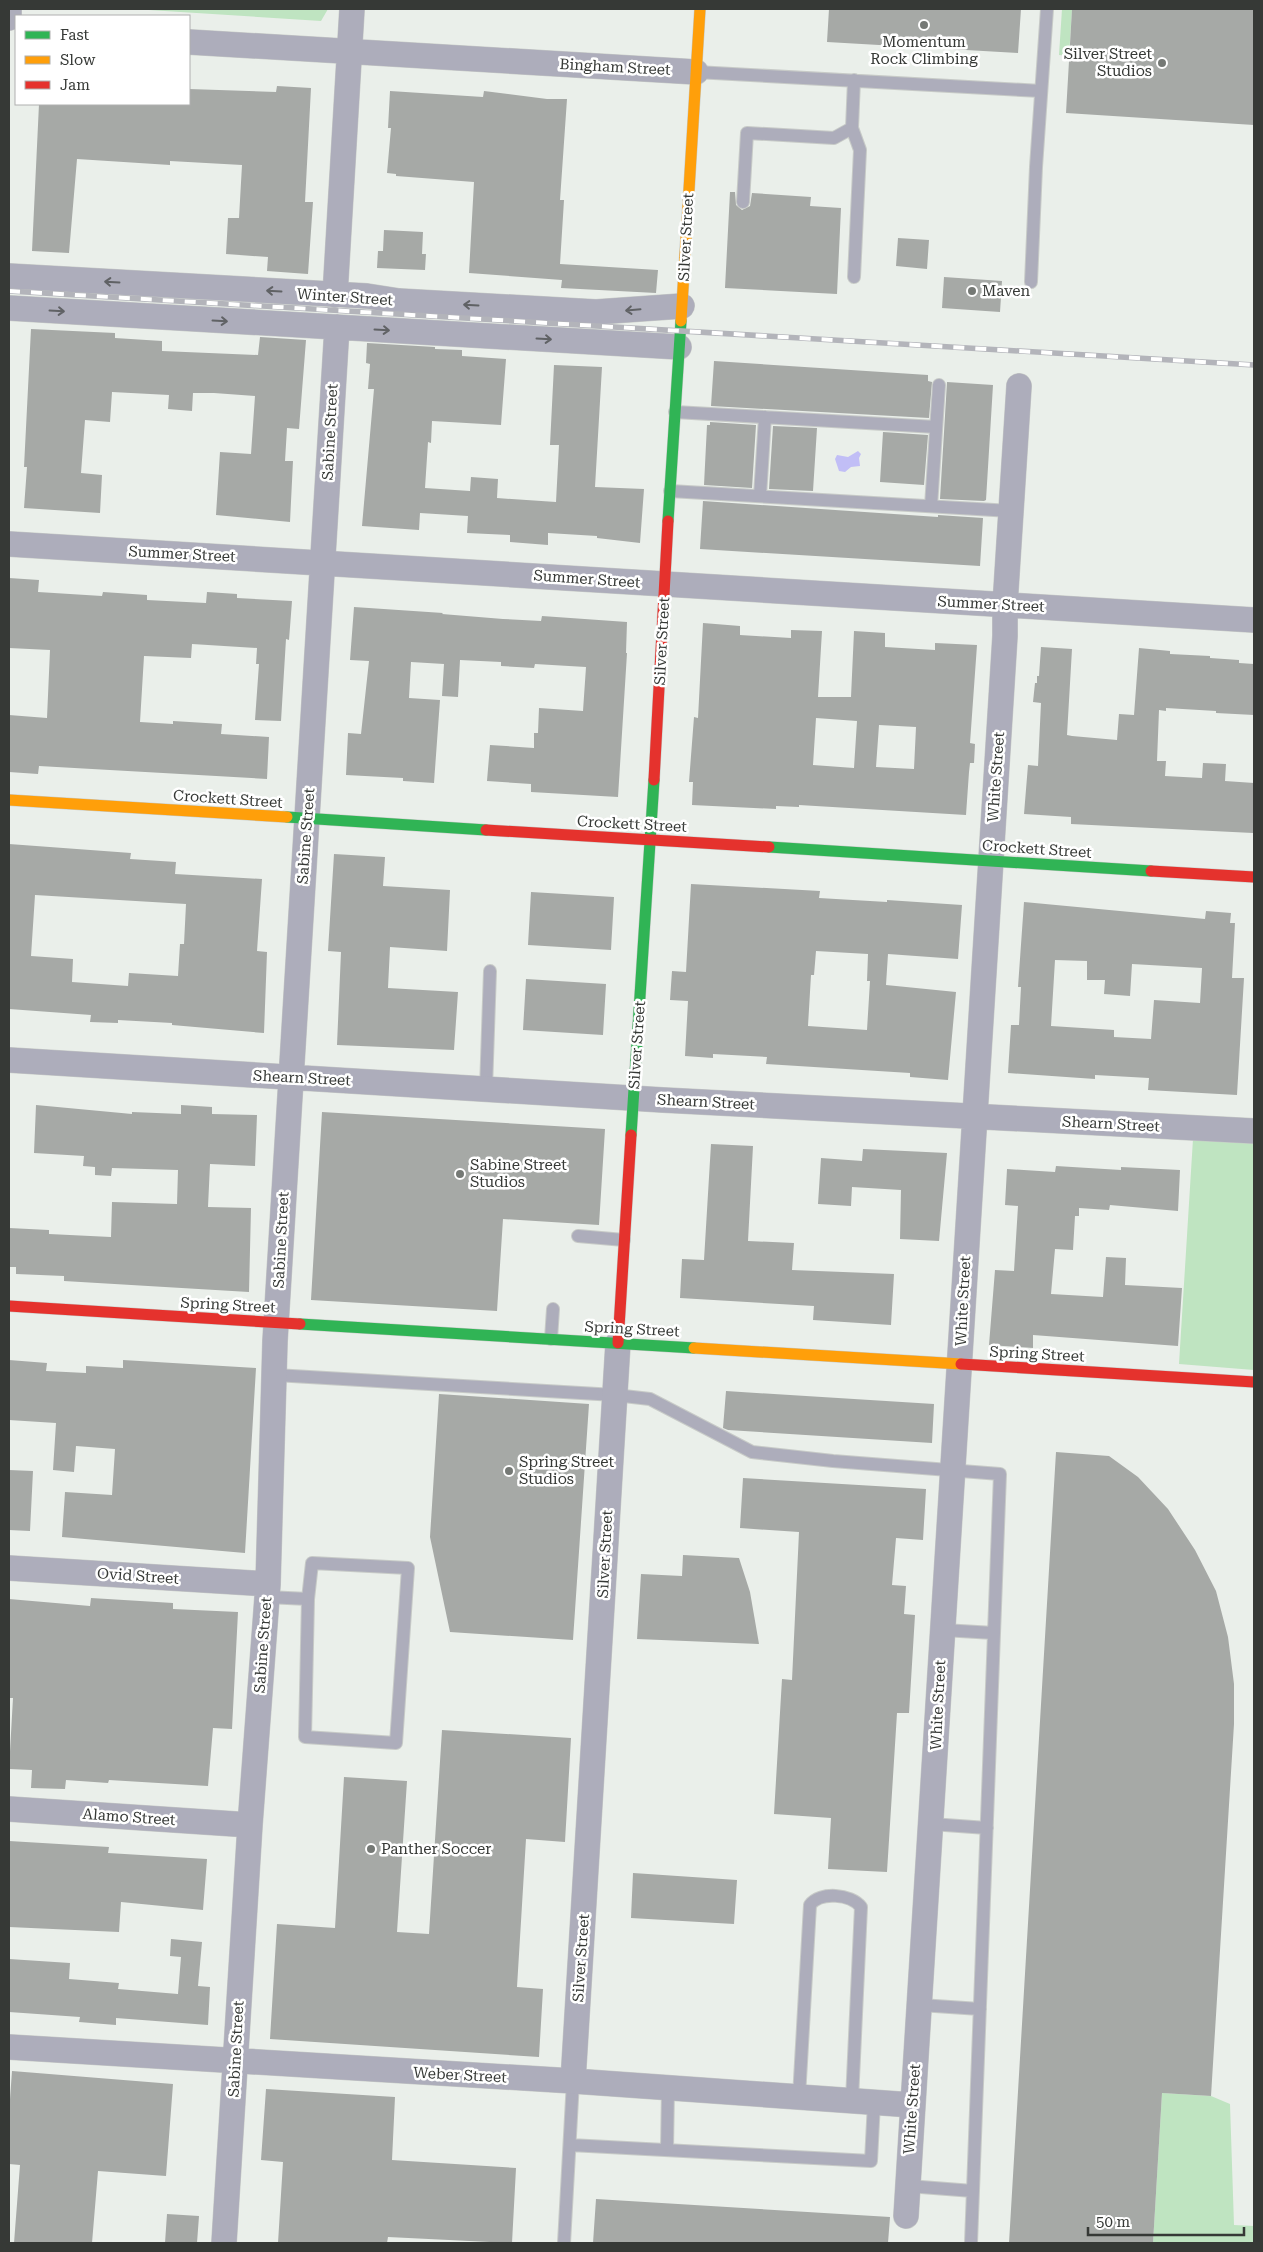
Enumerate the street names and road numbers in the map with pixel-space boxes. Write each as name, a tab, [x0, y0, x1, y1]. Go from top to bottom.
street label: Bingham Street	[559, 55, 671, 79]
street label: Silver Street	[675, 192, 697, 282]
street label: Winter Street	[296, 285, 394, 309]
street label: Sabine Street	[318, 383, 342, 481]
street label: Summer Street	[128, 542, 236, 566]
street label: Summer Street	[533, 566, 642, 592]
street label: Summer Street	[937, 592, 1045, 616]
street label: Silver Street	[651, 596, 673, 686]
street label: White Street	[984, 731, 1008, 823]
street label: Crockett Street	[173, 786, 284, 812]
street label: Sabine Street	[294, 787, 318, 885]
street label: Crockett Street	[577, 812, 688, 836]
street label: Crockett Street	[982, 836, 1093, 862]
street label: Silver Street	[625, 1000, 649, 1090]
street label: Shearn Street	[253, 1066, 352, 1090]
street label: Shearn Street	[657, 1090, 756, 1114]
street label: Shearn Street	[1062, 1112, 1161, 1136]
street label: Sabine Street	[269, 1191, 293, 1289]
street label: White Street	[952, 1255, 974, 1347]
street label: Spring Street	[180, 1294, 276, 1316]
street label: Spring Street	[584, 1318, 680, 1340]
street label: Spring Street	[989, 1343, 1085, 1365]
street label: Silver Street	[594, 1509, 616, 1599]
street label: Ovid Street	[97, 1564, 180, 1588]
street label: Sabine Street	[251, 1596, 275, 1694]
street label: White Street	[927, 1659, 949, 1751]
street label: Alamo Street	[82, 1805, 177, 1829]
street label: Silver Street	[569, 1913, 593, 2003]
street label: Sabine Street	[224, 2000, 248, 2098]
street label: White Street	[900, 2063, 924, 2155]
street label: Weber Street	[413, 2064, 508, 2086]

